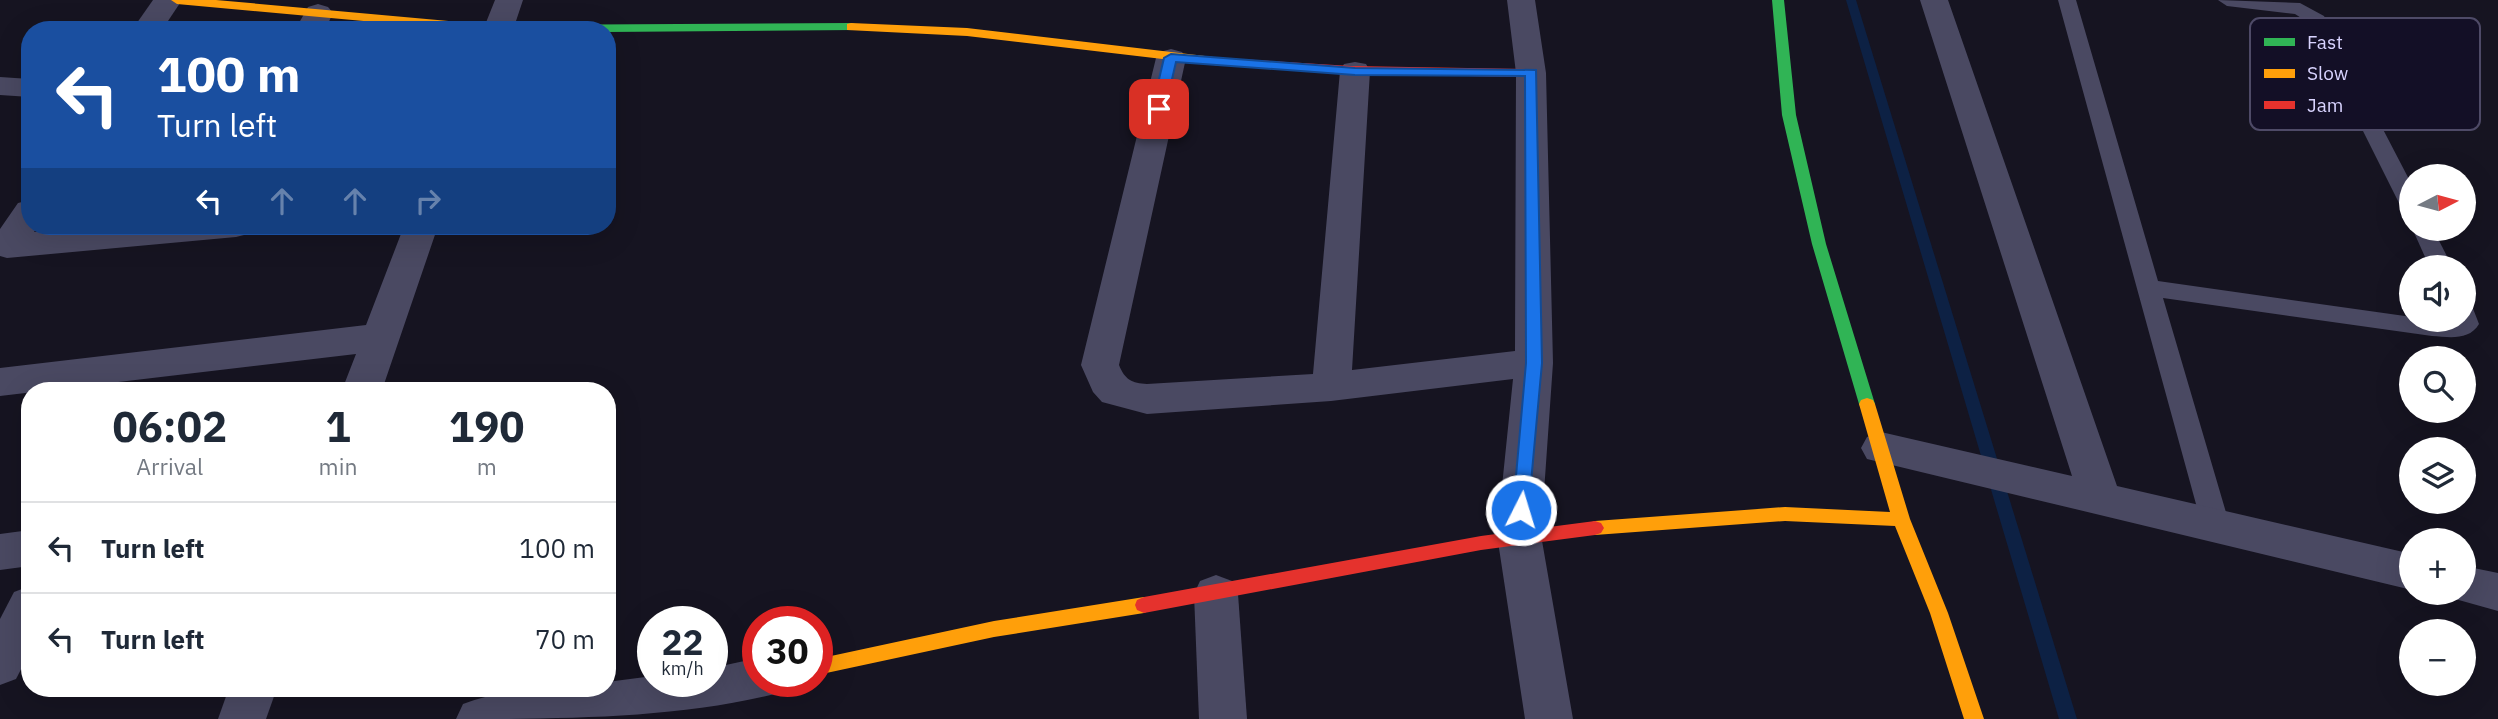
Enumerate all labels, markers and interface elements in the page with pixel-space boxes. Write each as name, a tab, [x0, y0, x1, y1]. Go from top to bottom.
legend	[2250, 18, 2480, 130]
text: Fast	[2307, 30, 2343, 54]
text: 100 m	[157, 42, 301, 105]
icon: left	[42, 49, 133, 140]
text: Slow	[2307, 61, 2348, 85]
pin	[1129, 79, 1189, 139]
icon: arrive	[1140, 90, 1178, 128]
text: Jam	[2307, 93, 2343, 117]
text: Turn left	[157, 104, 277, 146]
north arrow	[2399, 164, 2476, 242]
map controls	[2399, 164, 2476, 696]
icon: left	[190, 182, 228, 220]
icon: ahead	[263, 182, 301, 220]
icon: ahead	[336, 182, 374, 220]
icon: right	[409, 182, 447, 220]
button: sound	[2399, 255, 2476, 332]
button: search	[2399, 346, 2476, 423]
text: 06:02	[112, 399, 227, 454]
text: 1	[325, 399, 351, 454]
text: 190	[449, 399, 525, 454]
button: layers	[2399, 437, 2476, 514]
text: Arrival	[136, 451, 203, 481]
text: min	[319, 451, 357, 481]
text: m	[477, 451, 497, 481]
position arrow	[1484, 473, 1558, 547]
button: +	[2399, 528, 2476, 605]
icon: left	[42, 529, 80, 567]
text: Turn left	[101, 531, 204, 565]
text: 100 m	[519, 531, 595, 565]
speed limit sign: 30	[742, 606, 833, 697]
text: 22	[661, 619, 704, 665]
button: −	[2399, 619, 2476, 696]
icon: left	[42, 620, 80, 658]
text: Turn left	[101, 622, 204, 656]
text: 70 m	[535, 622, 595, 656]
text: km/h	[661, 657, 704, 680]

